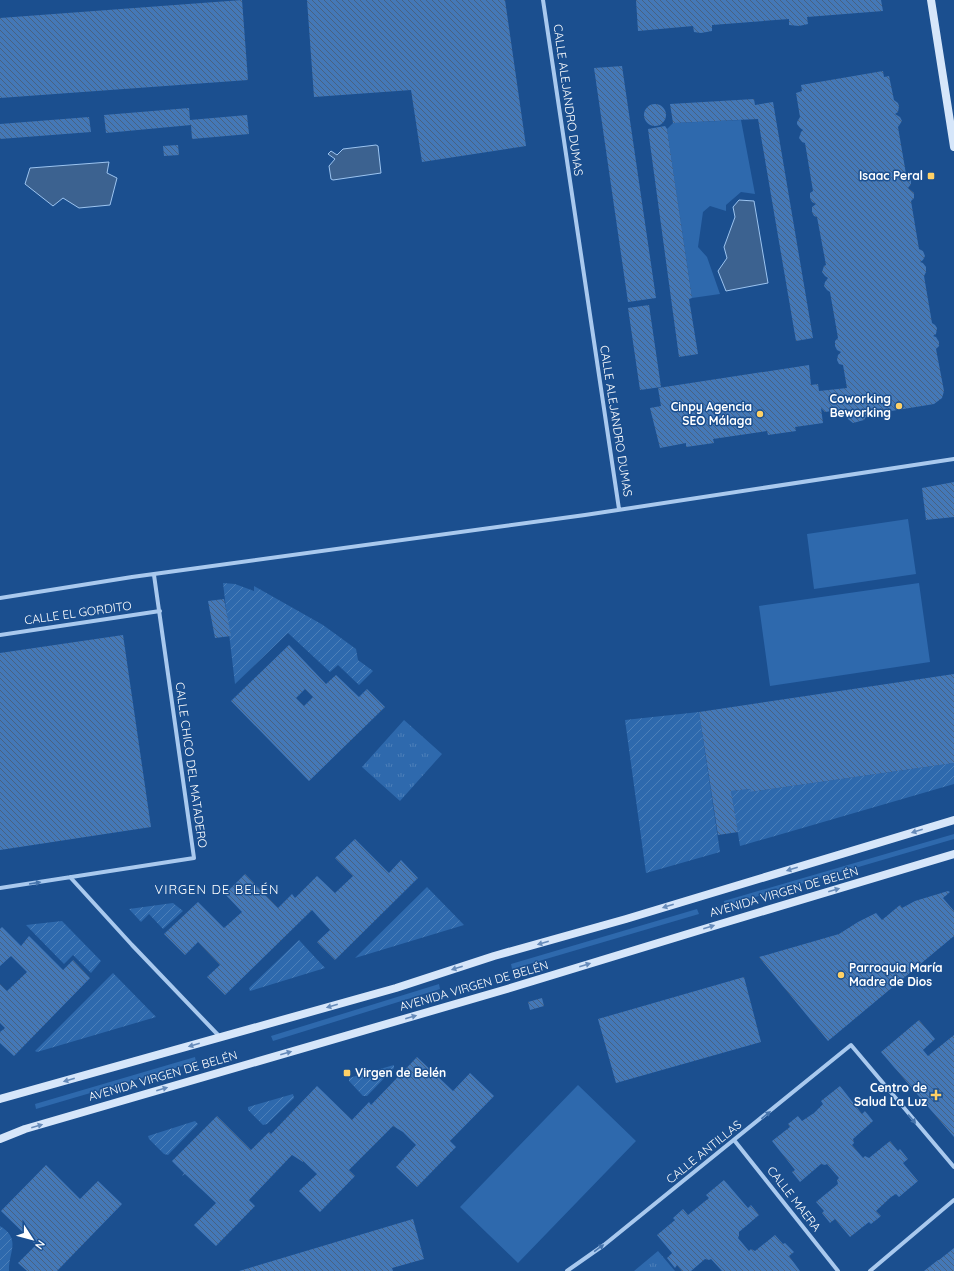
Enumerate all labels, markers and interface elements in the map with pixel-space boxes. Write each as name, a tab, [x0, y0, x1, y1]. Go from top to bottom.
street label: CALLE ALEJANDRO DUMAS	[550, 23, 587, 177]
place label: Isaac Peral	[859, 168, 923, 183]
marker: Isaac Peral	[926, 171, 936, 181]
street label: CALLE ALEJANDRO DUMAS	[597, 344, 636, 498]
place label: Coworking Beworking	[830, 391, 891, 420]
place label: Cinpy Agencia SEO Málaga	[671, 399, 752, 428]
marker: Coworking Beworking	[894, 401, 904, 411]
marker: Cinpy Agencia SEO Málaga	[755, 409, 765, 419]
street label: CALLE EL GORDITO	[23, 598, 133, 627]
street label: CALLE CHICO DEL MATADERO	[172, 681, 211, 849]
one-way arrow	[910, 828, 922, 834]
street label: AVENIDA VIRGEN DE BELÉN	[708, 863, 860, 920]
one-way arrow	[786, 866, 798, 872]
one-way arrow	[29, 880, 41, 886]
district label: VIRGEN DE BELÉN	[155, 881, 279, 897]
one-way arrow	[828, 887, 840, 893]
one-way arrow	[661, 903, 673, 909]
one-way arrow	[703, 924, 715, 930]
one-way arrow	[537, 940, 549, 946]
street label: AVENIDA VIRGEN DE BELÉN	[398, 957, 550, 1014]
place label: Parroquia María Madre de Dios	[849, 960, 943, 989]
one-way arrow	[579, 962, 591, 968]
one-way arrow	[450, 965, 462, 971]
marker: Parroquia María Madre de Dios	[836, 970, 846, 980]
one-way arrow	[326, 1003, 338, 1009]
one-way arrow	[405, 1014, 417, 1020]
one-way arrow	[188, 1042, 200, 1048]
street label: AVENIDA VIRGEN DE BELÉN	[87, 1047, 239, 1104]
one-way arrow	[281, 1050, 293, 1056]
place label: Virgen de Belén	[355, 1065, 446, 1080]
marker: Virgen de Belén	[342, 1068, 352, 1078]
one-way arrow	[62, 1078, 75, 1084]
place label: Centro de Salud La Luz	[854, 1080, 927, 1109]
one-way arrow	[156, 1086, 168, 1092]
marker: Centro de Salud La Luz	[930, 1089, 942, 1101]
one-way arrow	[760, 1110, 771, 1119]
one-way arrow	[907, 1114, 916, 1123]
street label: CALLE ANTILLAS	[663, 1117, 745, 1187]
one-way arrow	[30, 1122, 43, 1128]
street label: CALLE MAERA	[764, 1163, 825, 1235]
north arrow	[12, 1219, 52, 1259]
text: N	[32, 1237, 48, 1252]
one-way arrow	[594, 1244, 604, 1252]

